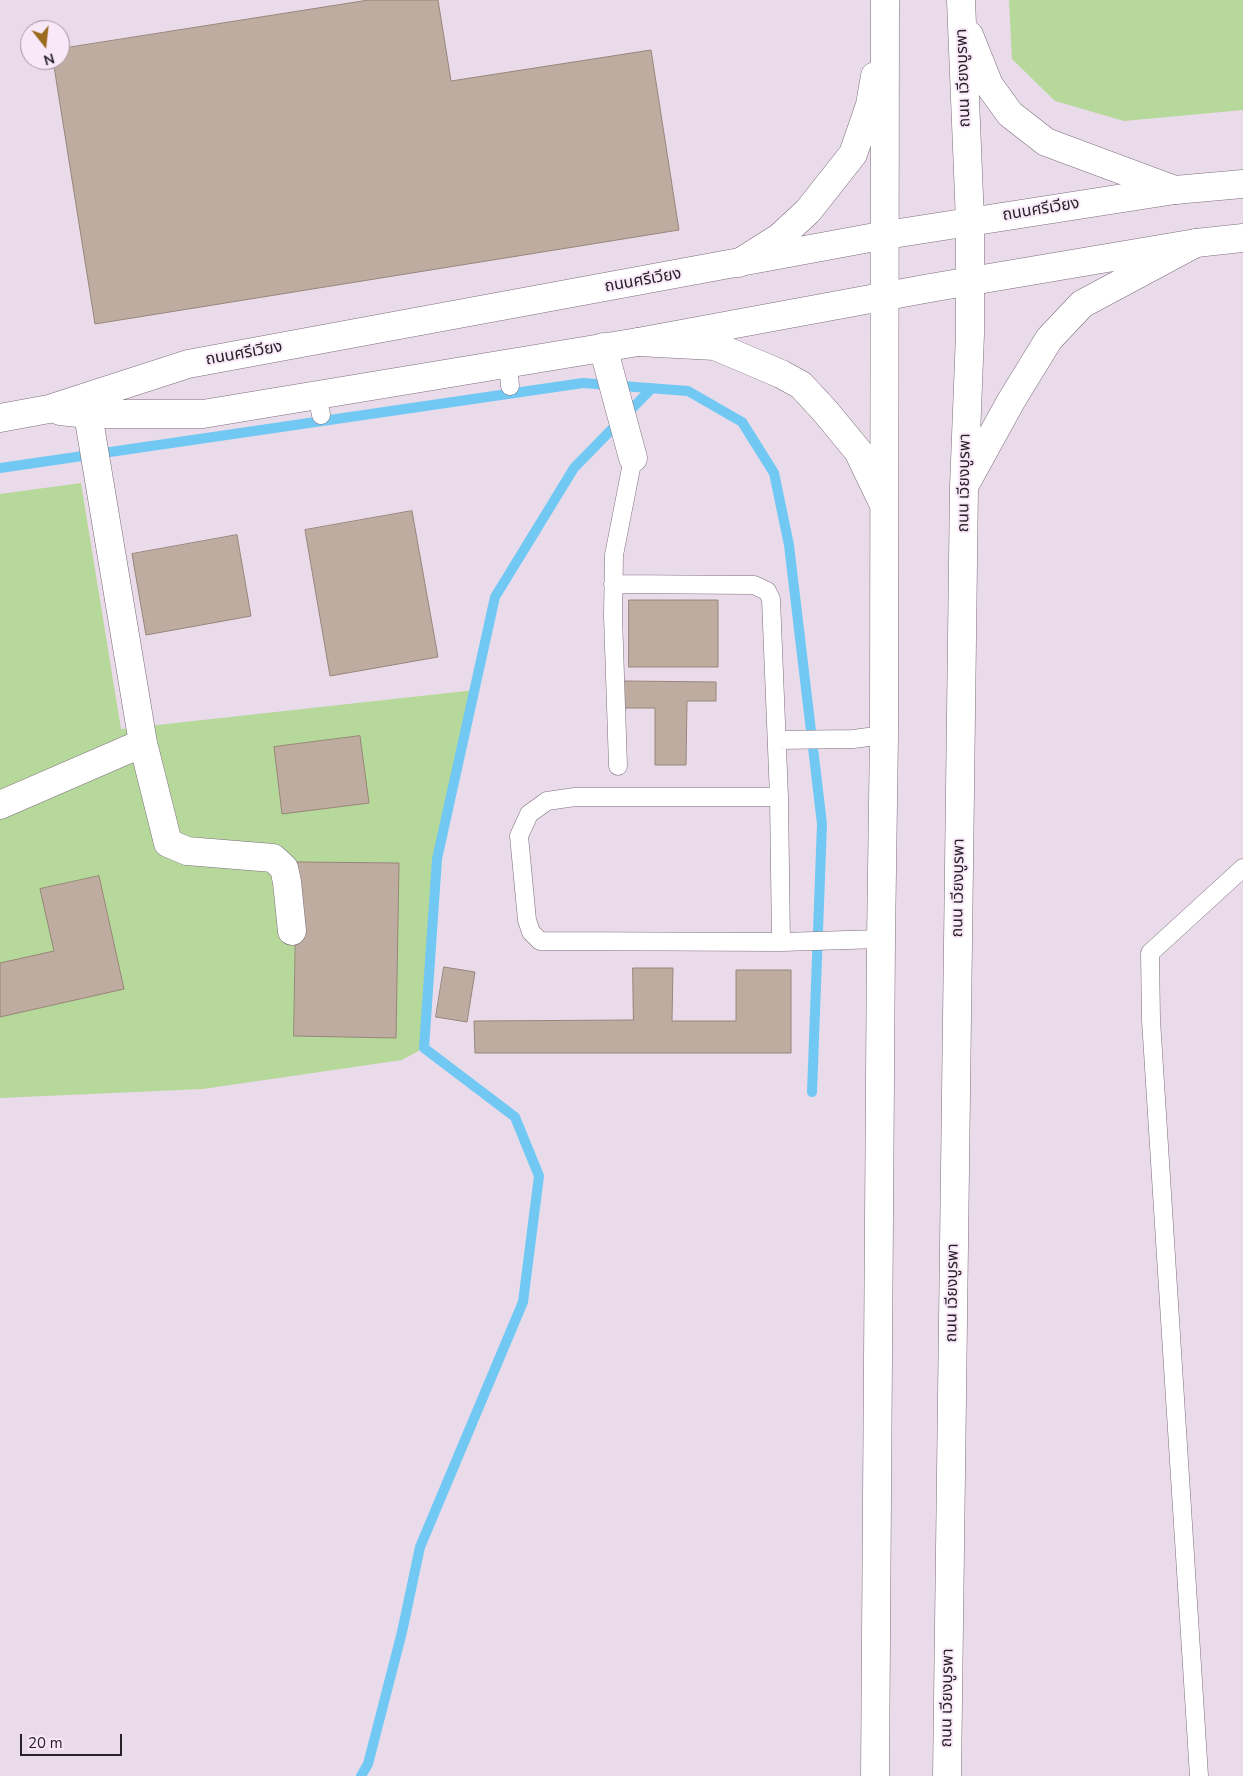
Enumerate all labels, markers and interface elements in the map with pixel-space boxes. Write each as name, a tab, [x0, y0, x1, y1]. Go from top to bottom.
north arrow	[20, 20, 70, 70]
street label: ถนน เวียงบูรพา	[953, 28, 975, 128]
text: N	[41, 48, 57, 70]
street label: ถนนศรีเวียง	[1001, 194, 1081, 226]
street label: ถนนศรีเวียง	[603, 265, 683, 297]
street label: ถนนศรีเวียง	[204, 338, 284, 370]
street label: ถนน เวียงบูรพา	[955, 433, 975, 533]
street label: ถนน เวียงบูรพา	[949, 838, 969, 938]
street label: ถนน เวียงบูรพา	[943, 1243, 963, 1343]
street label: ถนน เวียงบูรพา	[938, 1648, 958, 1748]
scale bar	[22, 1724, 125, 1756]
text: 20 m	[28, 1733, 63, 1753]

